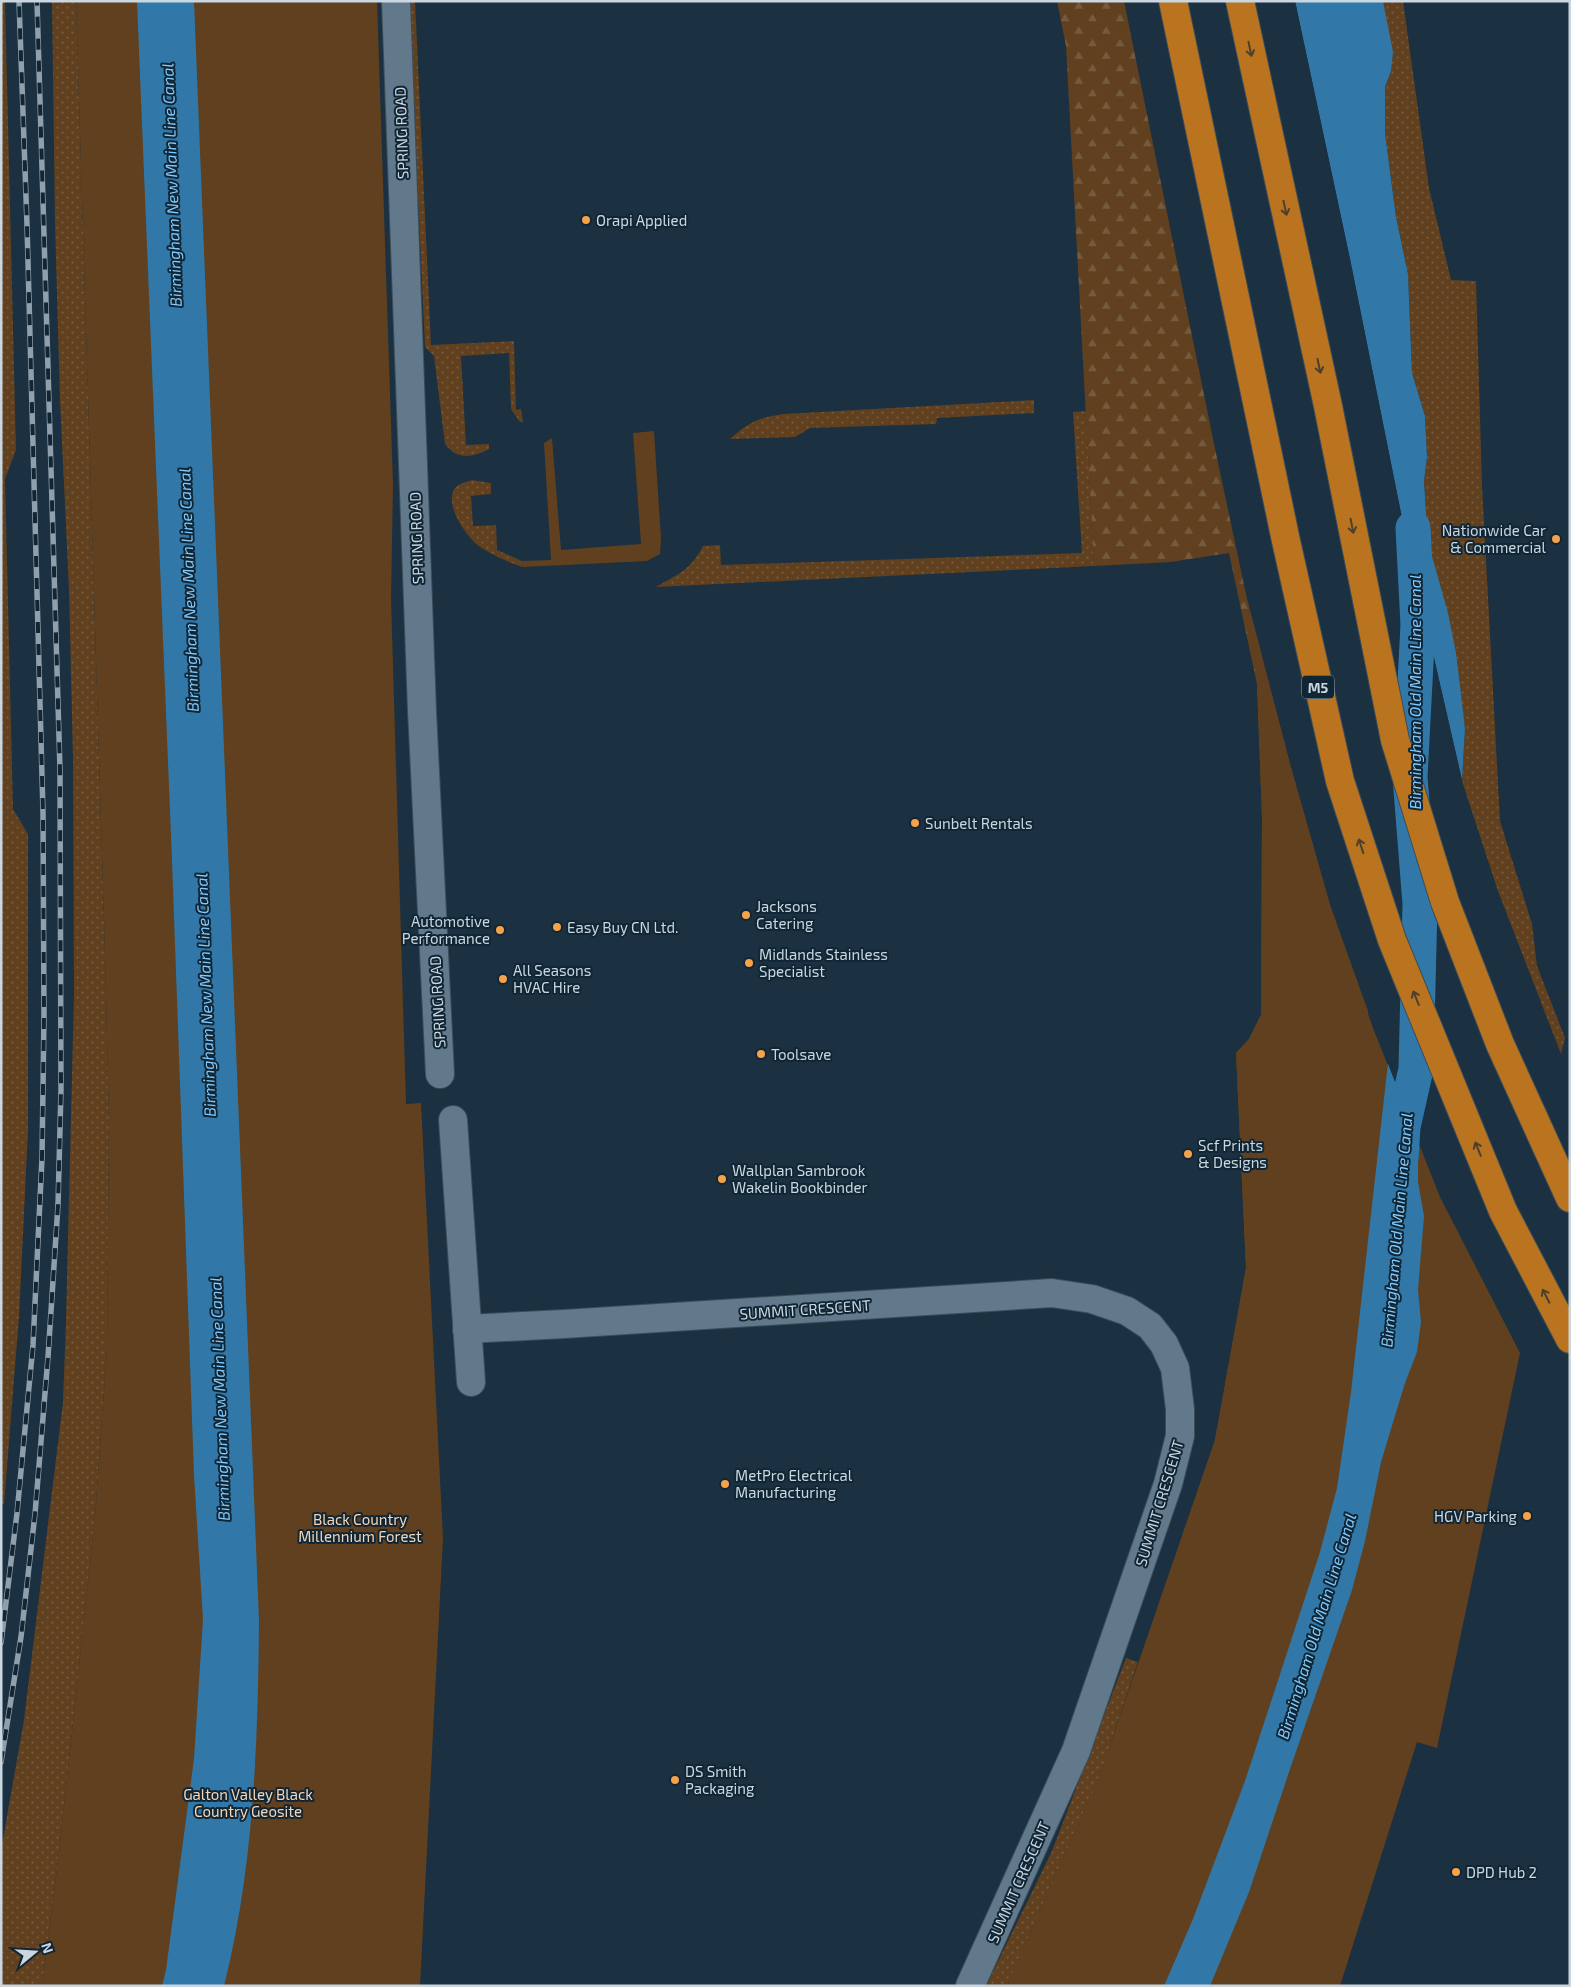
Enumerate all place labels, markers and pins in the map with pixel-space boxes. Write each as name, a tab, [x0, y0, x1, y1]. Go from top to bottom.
place label: Orapi Applied	[596, 211, 687, 229]
marker: Orapi Applied	[580, 214, 592, 226]
place label: Nationwide Car & Commercial	[1442, 521, 1547, 556]
marker: Nationwide Car & Commercial	[1550, 533, 1562, 545]
place label: Sunbelt Rentals	[925, 814, 1033, 832]
marker: Sunbelt Rentals	[909, 817, 921, 829]
place label: Jacksons Catering	[756, 897, 817, 932]
marker: Jacksons Catering	[740, 909, 752, 921]
place label: Automotive Performance	[402, 912, 490, 947]
place label: Easy Buy CN Ltd.	[567, 918, 679, 936]
marker: Easy Buy CN Ltd.	[551, 921, 563, 933]
marker: Automotive Performance	[494, 924, 506, 936]
place label: Midlands Stainless Specialist	[759, 945, 888, 980]
marker: Midlands Stainless Specialist	[743, 957, 755, 969]
place label: All Seasons HVAC Hire	[513, 961, 591, 996]
marker: All Seasons HVAC Hire	[497, 973, 509, 985]
place label: Toolsave	[771, 1045, 831, 1063]
marker: Toolsave	[755, 1048, 767, 1060]
place label: Scf Prints & Designs	[1198, 1136, 1267, 1171]
marker: Scf Prints & Designs	[1182, 1148, 1194, 1160]
place label: Wallplan Sambrook Wakelin Bookbinder	[732, 1161, 868, 1196]
marker: Wallplan Sambrook Wakelin Bookbinder	[716, 1173, 728, 1185]
place label: MetPro Electrical Manufacturing	[735, 1466, 853, 1501]
marker: MetPro Electrical Manufacturing	[719, 1478, 731, 1490]
place label: HGV Parking	[1434, 1507, 1518, 1525]
marker: HGV Parking	[1521, 1510, 1533, 1522]
place label: DS Smith Packaging	[685, 1762, 755, 1797]
marker: DS Smith Packaging	[669, 1774, 681, 1786]
place label: DPD Hub 2	[1466, 1863, 1537, 1881]
marker: DPD Hub 2	[1450, 1866, 1462, 1878]

